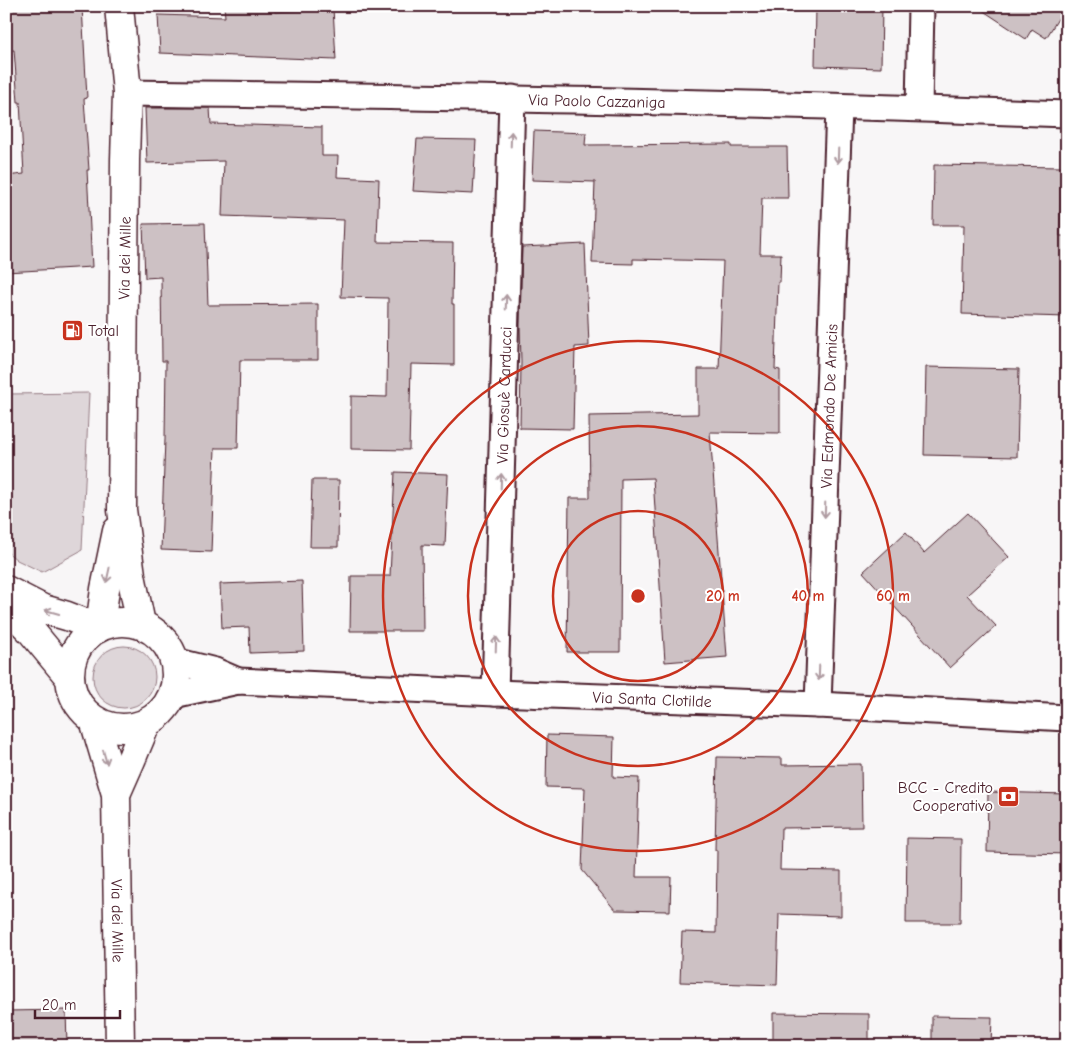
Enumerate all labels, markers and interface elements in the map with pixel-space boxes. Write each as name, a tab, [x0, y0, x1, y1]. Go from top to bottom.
street label: Via Paolo Cazzaniga	[528, 91, 666, 112]
one-way arrow	[506, 131, 516, 148]
one-way arrow	[833, 147, 842, 163]
street label: Via dei Mille	[115, 216, 135, 300]
one-way arrow	[501, 294, 511, 310]
fuel station icon: Total	[60, 318, 84, 342]
place label: Total	[88, 322, 119, 340]
street label: Via Edmondo De Amicis	[818, 323, 841, 489]
street label: Via Giosuè Carducci	[494, 326, 515, 464]
one-way arrow	[496, 474, 506, 490]
one-way arrow	[820, 502, 829, 518]
one-way arrow	[103, 567, 112, 583]
centre of rings	[629, 587, 647, 605]
text: 20 m	[706, 587, 740, 605]
text: 40 m	[792, 587, 825, 605]
text: 60 m	[876, 587, 910, 605]
one-way arrow	[44, 606, 60, 616]
one-way arrow	[492, 636, 501, 652]
one-way arrow	[814, 665, 823, 681]
street label: Via Santa Clotilde	[592, 689, 712, 711]
one-way arrow	[100, 749, 110, 765]
place label: BCC - Credito Cooperativo	[898, 779, 993, 815]
bank icon: BCC - Credito Cooperativo	[997, 784, 1021, 808]
street label: Via dei Mille	[107, 879, 127, 963]
scale bar	[35, 987, 120, 1019]
text: 20 m	[42, 996, 76, 1014]

